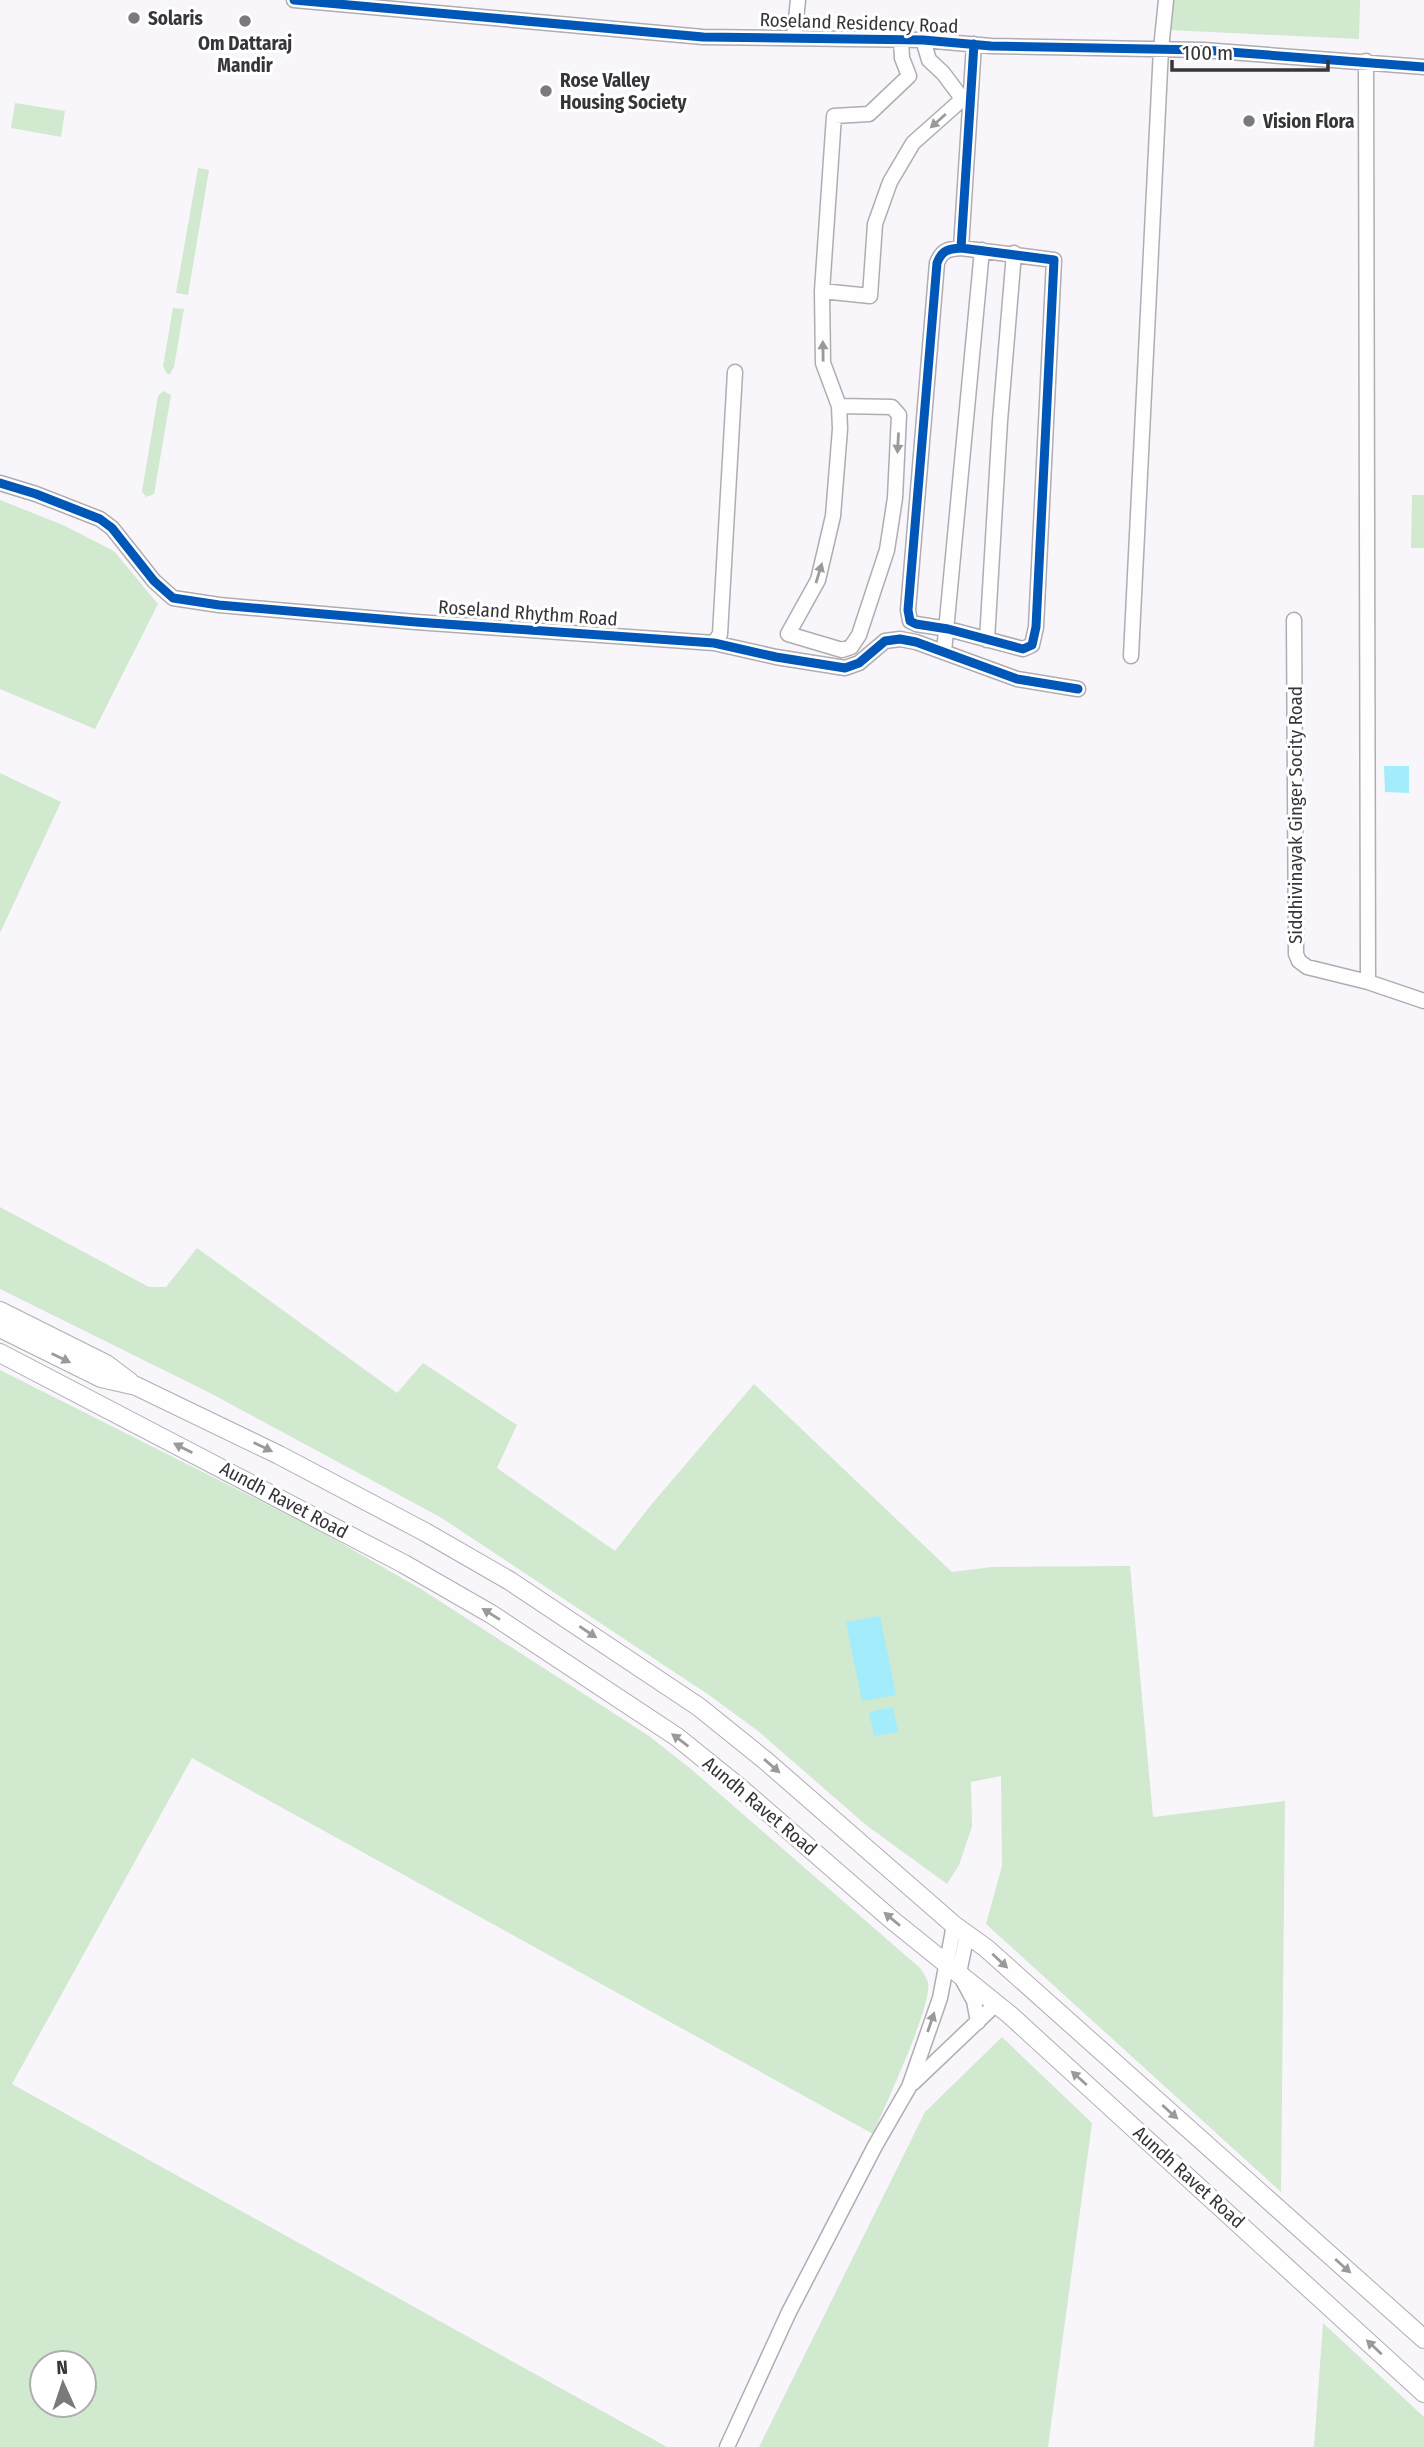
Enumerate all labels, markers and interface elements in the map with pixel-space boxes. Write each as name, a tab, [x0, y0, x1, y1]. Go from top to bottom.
place label: Solaris	[148, 7, 203, 30]
street label: Roseland Residency Road	[759, 8, 959, 38]
marker: Solaris	[126, 10, 142, 26]
marker: Om Dattaraj Mandir	[237, 13, 253, 29]
scale bar	[1172, 28, 1328, 72]
place label: Om Dattaraj Mandir	[198, 32, 292, 77]
text: 100 m	[1182, 40, 1233, 66]
place label: Rose Valley Housing Society	[560, 69, 688, 114]
marker: Rose Valley Housing Society	[538, 83, 554, 99]
place label: Vision Flora	[1262, 110, 1354, 133]
one-way arrow	[929, 113, 947, 129]
marker: Vision Flora	[1241, 113, 1257, 129]
one-way arrow	[817, 339, 829, 361]
one-way arrow	[892, 433, 903, 455]
one-way arrow	[814, 562, 824, 583]
street label: Roseland Rhythm Road	[437, 595, 619, 631]
street label: Siddhivinayak Ginger Socity Road	[1284, 686, 1307, 944]
one-way arrow	[51, 1352, 71, 1363]
one-way arrow	[173, 1442, 193, 1453]
one-way arrow	[253, 1442, 273, 1453]
street label: Aundh Ravet Road	[216, 1457, 352, 1543]
one-way arrow	[481, 1608, 501, 1621]
one-way arrow	[578, 1626, 598, 1639]
one-way arrow	[672, 1733, 690, 1748]
street label: Aundh Ravet Road	[698, 1752, 822, 1860]
one-way arrow	[763, 1758, 781, 1774]
one-way arrow	[883, 1912, 900, 1927]
one-way arrow	[991, 1953, 1008, 1969]
one-way arrow	[926, 2012, 937, 2033]
one-way arrow	[1071, 2070, 1088, 2086]
one-way arrow	[1162, 2104, 1179, 2120]
street label: Aundh Ravet Road	[1129, 2121, 1249, 2233]
one-way arrow	[1334, 2258, 1352, 2274]
one-way arrow	[1365, 2339, 1383, 2355]
north arrow	[28, 2349, 98, 2419]
text: N	[56, 2356, 68, 2379]

